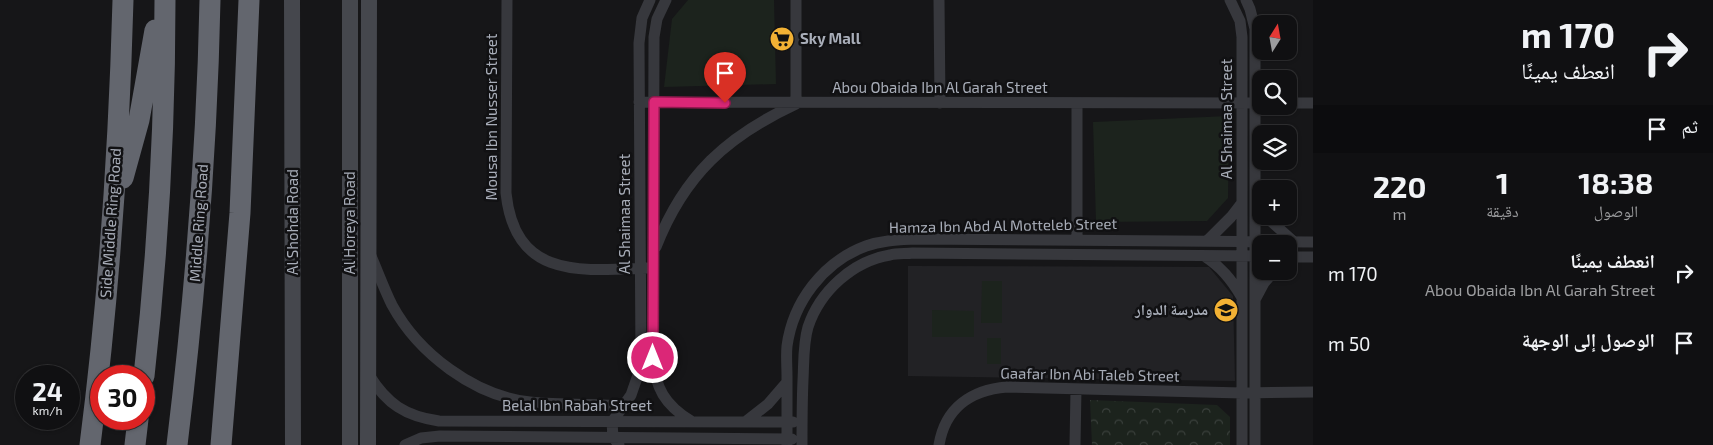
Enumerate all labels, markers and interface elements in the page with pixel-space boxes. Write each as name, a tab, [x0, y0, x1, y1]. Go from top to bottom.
text: 170 m	[1521, 13, 1615, 55]
north arrow	[1252, 15, 1298, 60]
map controls	[1252, 15, 1297, 280]
icon: right	[1633, 20, 1698, 85]
supermarket icon: Sky Mall	[769, 26, 795, 52]
place label: Sky Mall	[800, 29, 861, 48]
street label: Mousa Ibn Nusser Street	[482, 33, 500, 201]
pin	[704, 52, 746, 103]
text: انعطف يمينًا	[1521, 57, 1615, 83]
street label: Al Shaimaa Street	[1217, 58, 1235, 179]
icon: arrive	[711, 59, 739, 87]
button: search	[1252, 70, 1297, 115]
street label: Abou Obaida Ibn Al Garah Street	[832, 78, 1048, 96]
text: ثم	[1681, 114, 1698, 137]
icon: arrive	[1643, 115, 1671, 143]
button: layers	[1252, 125, 1297, 170]
street label: Side Middle Ring Road	[96, 147, 124, 298]
street label: Al Shaimaa Street	[615, 153, 633, 274]
street label: Middle Ring Road	[185, 164, 211, 282]
text: 1	[1496, 164, 1509, 200]
text: 18:38	[1578, 164, 1653, 200]
text: 220	[1373, 168, 1426, 204]
street label: Al Shohda Road	[283, 169, 301, 275]
street label: Al Horeya Road	[340, 171, 358, 275]
button: +	[1252, 180, 1297, 225]
text: دقيقة	[1486, 201, 1519, 220]
text: الوصول	[1594, 201, 1638, 220]
text: m	[1393, 204, 1407, 223]
street label: Hamza Ibn Abd Al Motteleb Street	[889, 214, 1118, 236]
button: −	[1252, 235, 1297, 280]
text: انعطف يمينًا	[1570, 249, 1655, 272]
icon: right	[1670, 259, 1698, 287]
text: 170 m	[1328, 262, 1378, 285]
text: Abou Obaida Ibn Al Garah Street	[1425, 280, 1655, 299]
school or university icon: مدرسة الدوار	[1213, 297, 1239, 323]
place label: مدرسة الدوار	[1134, 300, 1208, 318]
text: الوصول إلى الوجهة	[1522, 328, 1655, 351]
icon: arrive	[1670, 329, 1698, 357]
position arrow	[626, 331, 678, 383]
text: 50 m	[1328, 332, 1371, 355]
street label: Gaafar Ibn Abi Taleb Street	[1000, 363, 1180, 385]
speed limit sign: 30	[90, 365, 155, 430]
text: 24	[32, 376, 63, 406]
street label: Belal Ibn Rabah Street	[502, 396, 652, 414]
text: km/h	[33, 403, 62, 417]

